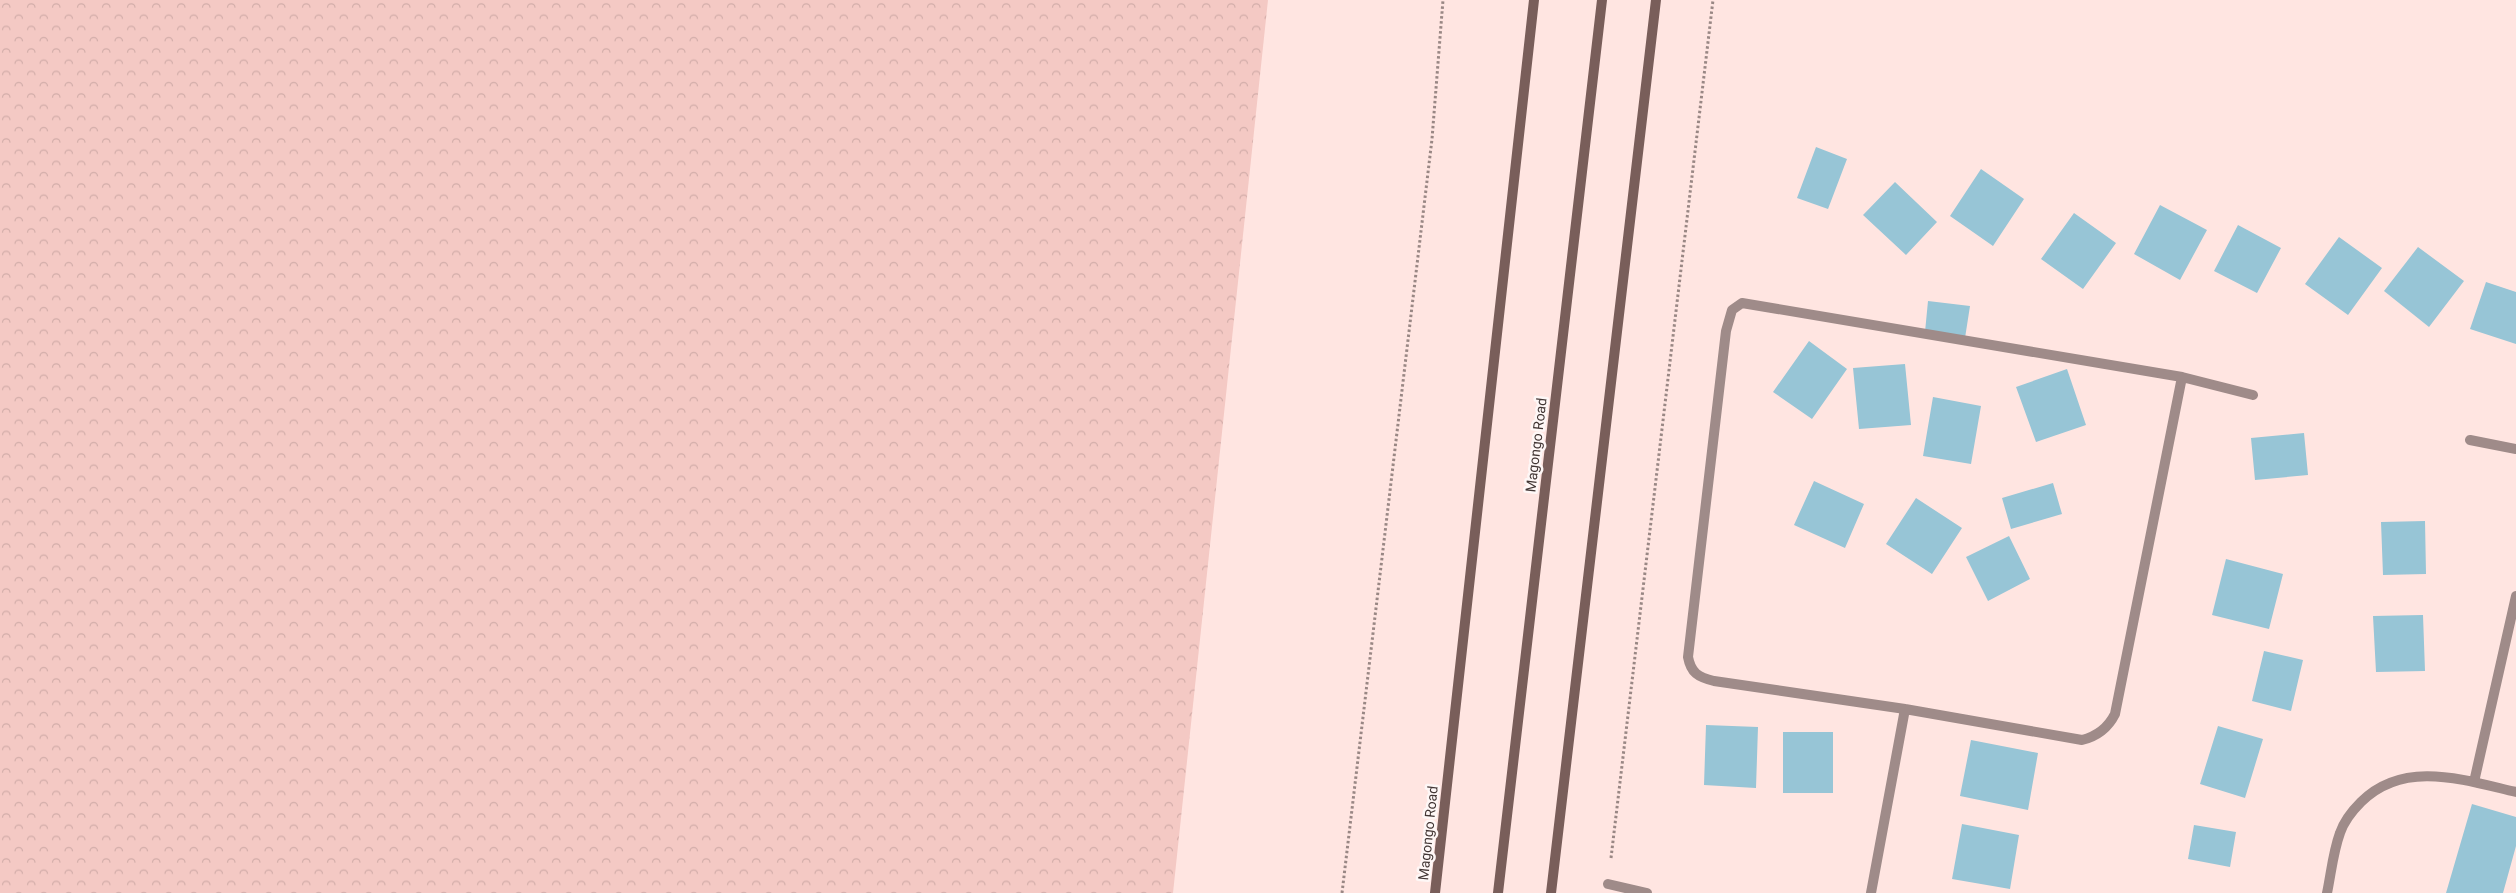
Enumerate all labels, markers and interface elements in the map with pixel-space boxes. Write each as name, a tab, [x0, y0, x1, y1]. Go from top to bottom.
street label: Magongo Road	[1522, 397, 1550, 493]
street label: Magongo Road	[1415, 785, 1441, 881]

